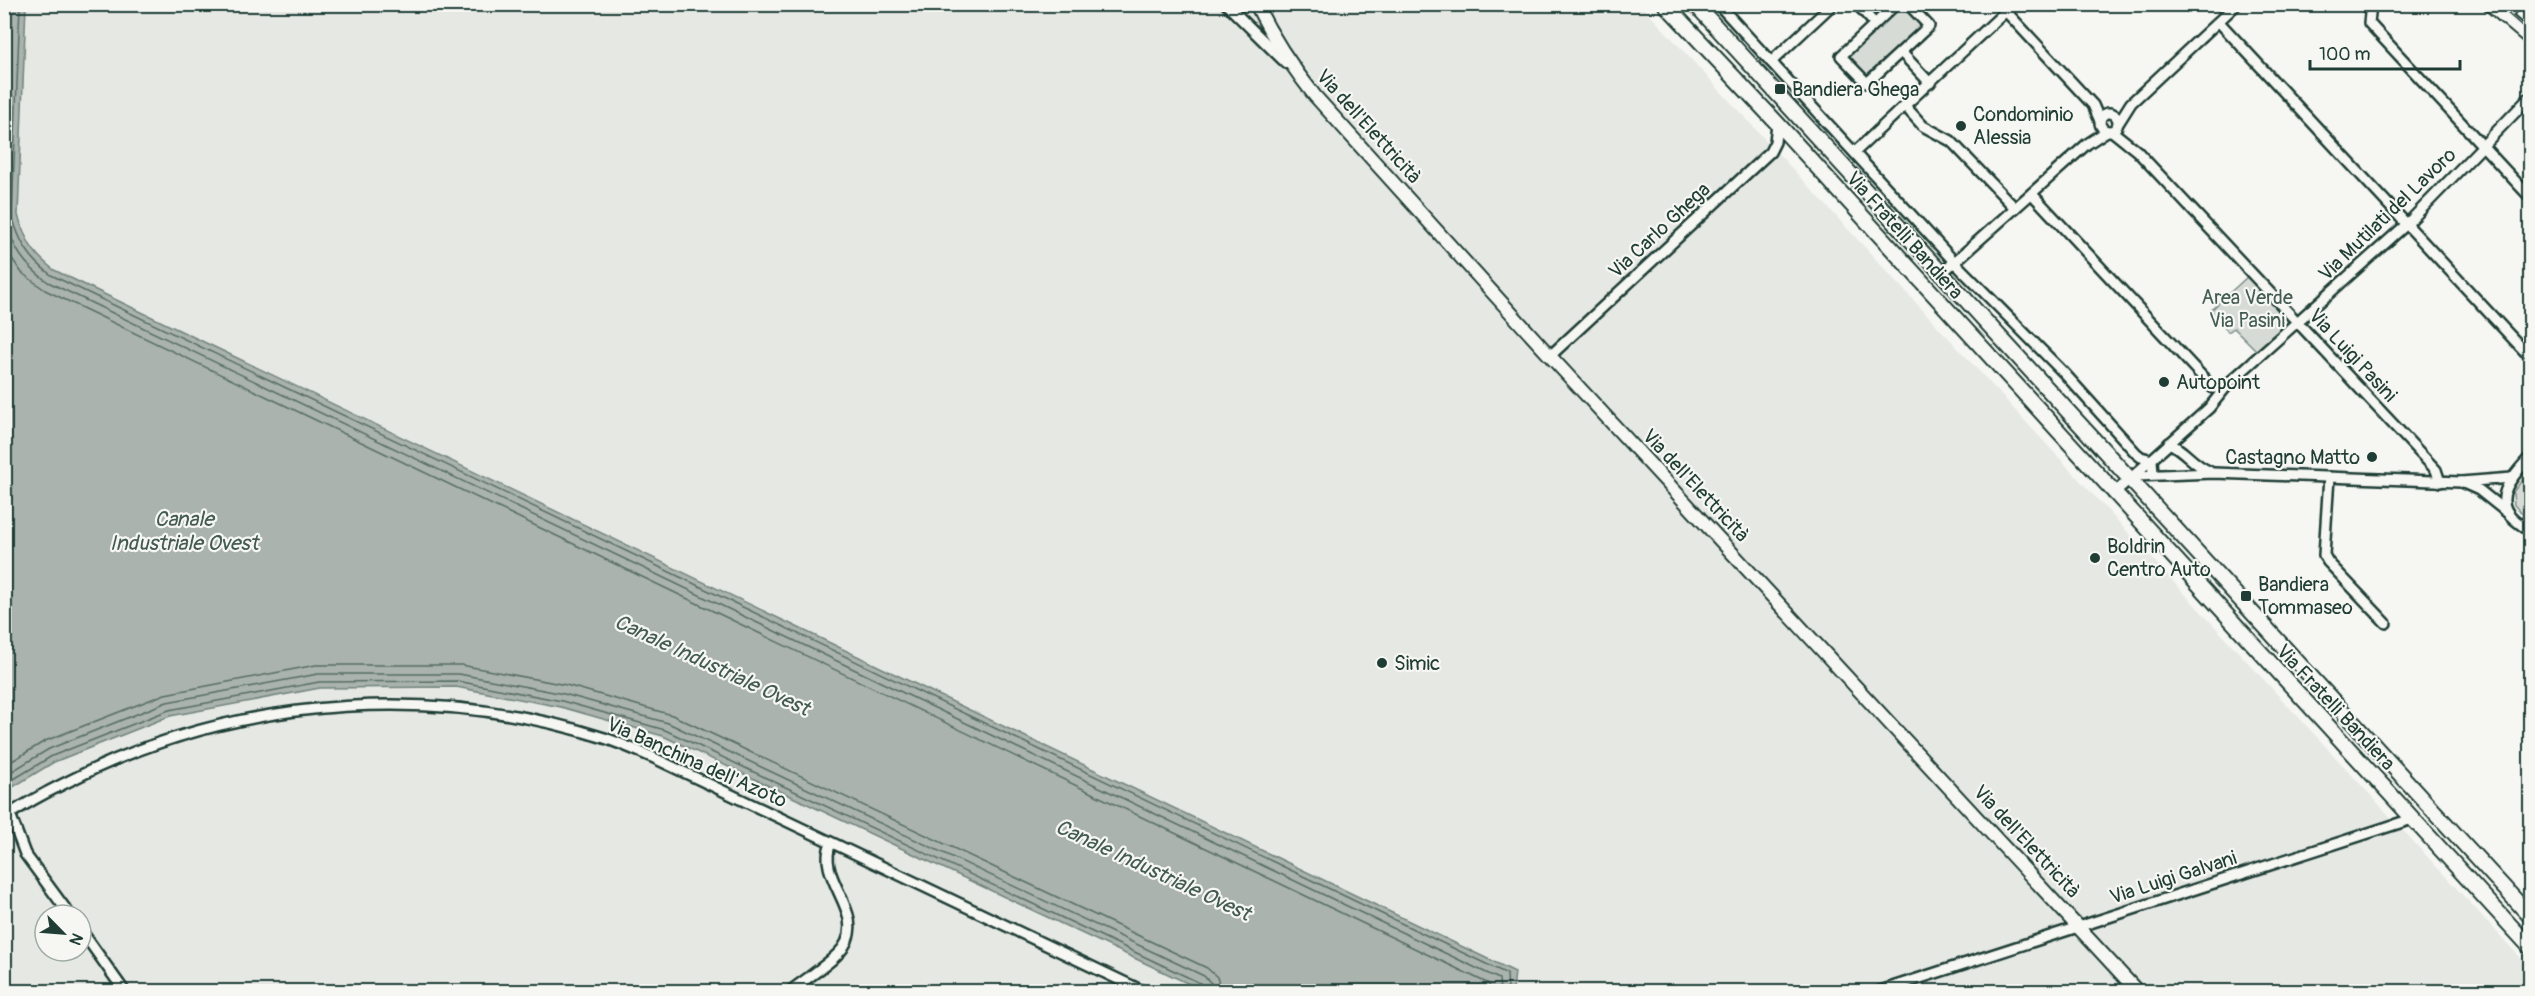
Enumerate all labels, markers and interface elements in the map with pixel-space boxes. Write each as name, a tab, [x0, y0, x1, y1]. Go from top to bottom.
scale bar	[2310, 33, 2460, 71]
text: 100 m	[2319, 43, 2371, 66]
street label: Via dell'Elettricità	[1311, 64, 1427, 189]
place label: Bandiera Ghega	[1792, 77, 1919, 102]
marker: Bandiera Ghega	[1773, 82, 1787, 96]
place label: Condominio Alessia	[1973, 102, 2074, 150]
marker: Condominio Alessia	[1954, 119, 1968, 133]
street label: Via Mutilati del Lavoro	[2313, 142, 2461, 286]
street label: Via Fratelli Bandiera	[1841, 166, 1969, 304]
street label: Via Carlo Ghega	[1603, 177, 1715, 284]
park label: Area Verde Via Pasini	[2201, 285, 2293, 333]
street label: Via Luigi Pasini	[2303, 303, 2402, 407]
place label: Autopoint	[2176, 370, 2261, 395]
marker: Autopoint	[2157, 375, 2171, 389]
street label: Via dell'Elettricità	[1637, 424, 1754, 547]
place label: Castagno Matto	[2225, 445, 2360, 470]
marker: Castagno Matto	[2365, 450, 2379, 464]
water label: Canale Industriale Ovest	[110, 506, 261, 557]
place label: Boldrin Centro Auto	[2107, 534, 2211, 582]
marker: Boldrin Centro Auto	[2088, 551, 2102, 565]
place label: Bandiera Tommaseo	[2258, 572, 2353, 620]
marker: Bandiera Tommaseo	[2239, 589, 2253, 603]
water label: Canale Industriale Ovest	[610, 608, 816, 724]
street label: Via Fratelli Bandiera	[2271, 639, 2400, 776]
place label: Simic	[1394, 651, 1440, 676]
marker: Simic	[1375, 656, 1389, 670]
street label: Via Banchina dell'Azoto	[603, 711, 791, 814]
street label: Via dell'Elettricità	[1968, 780, 2085, 903]
water label: Canale Industriale Ovest	[1051, 813, 1257, 929]
street label: Via Luigi Galvani	[2107, 845, 2240, 910]
north arrow	[33, 903, 93, 963]
text: N	[64, 930, 87, 948]

